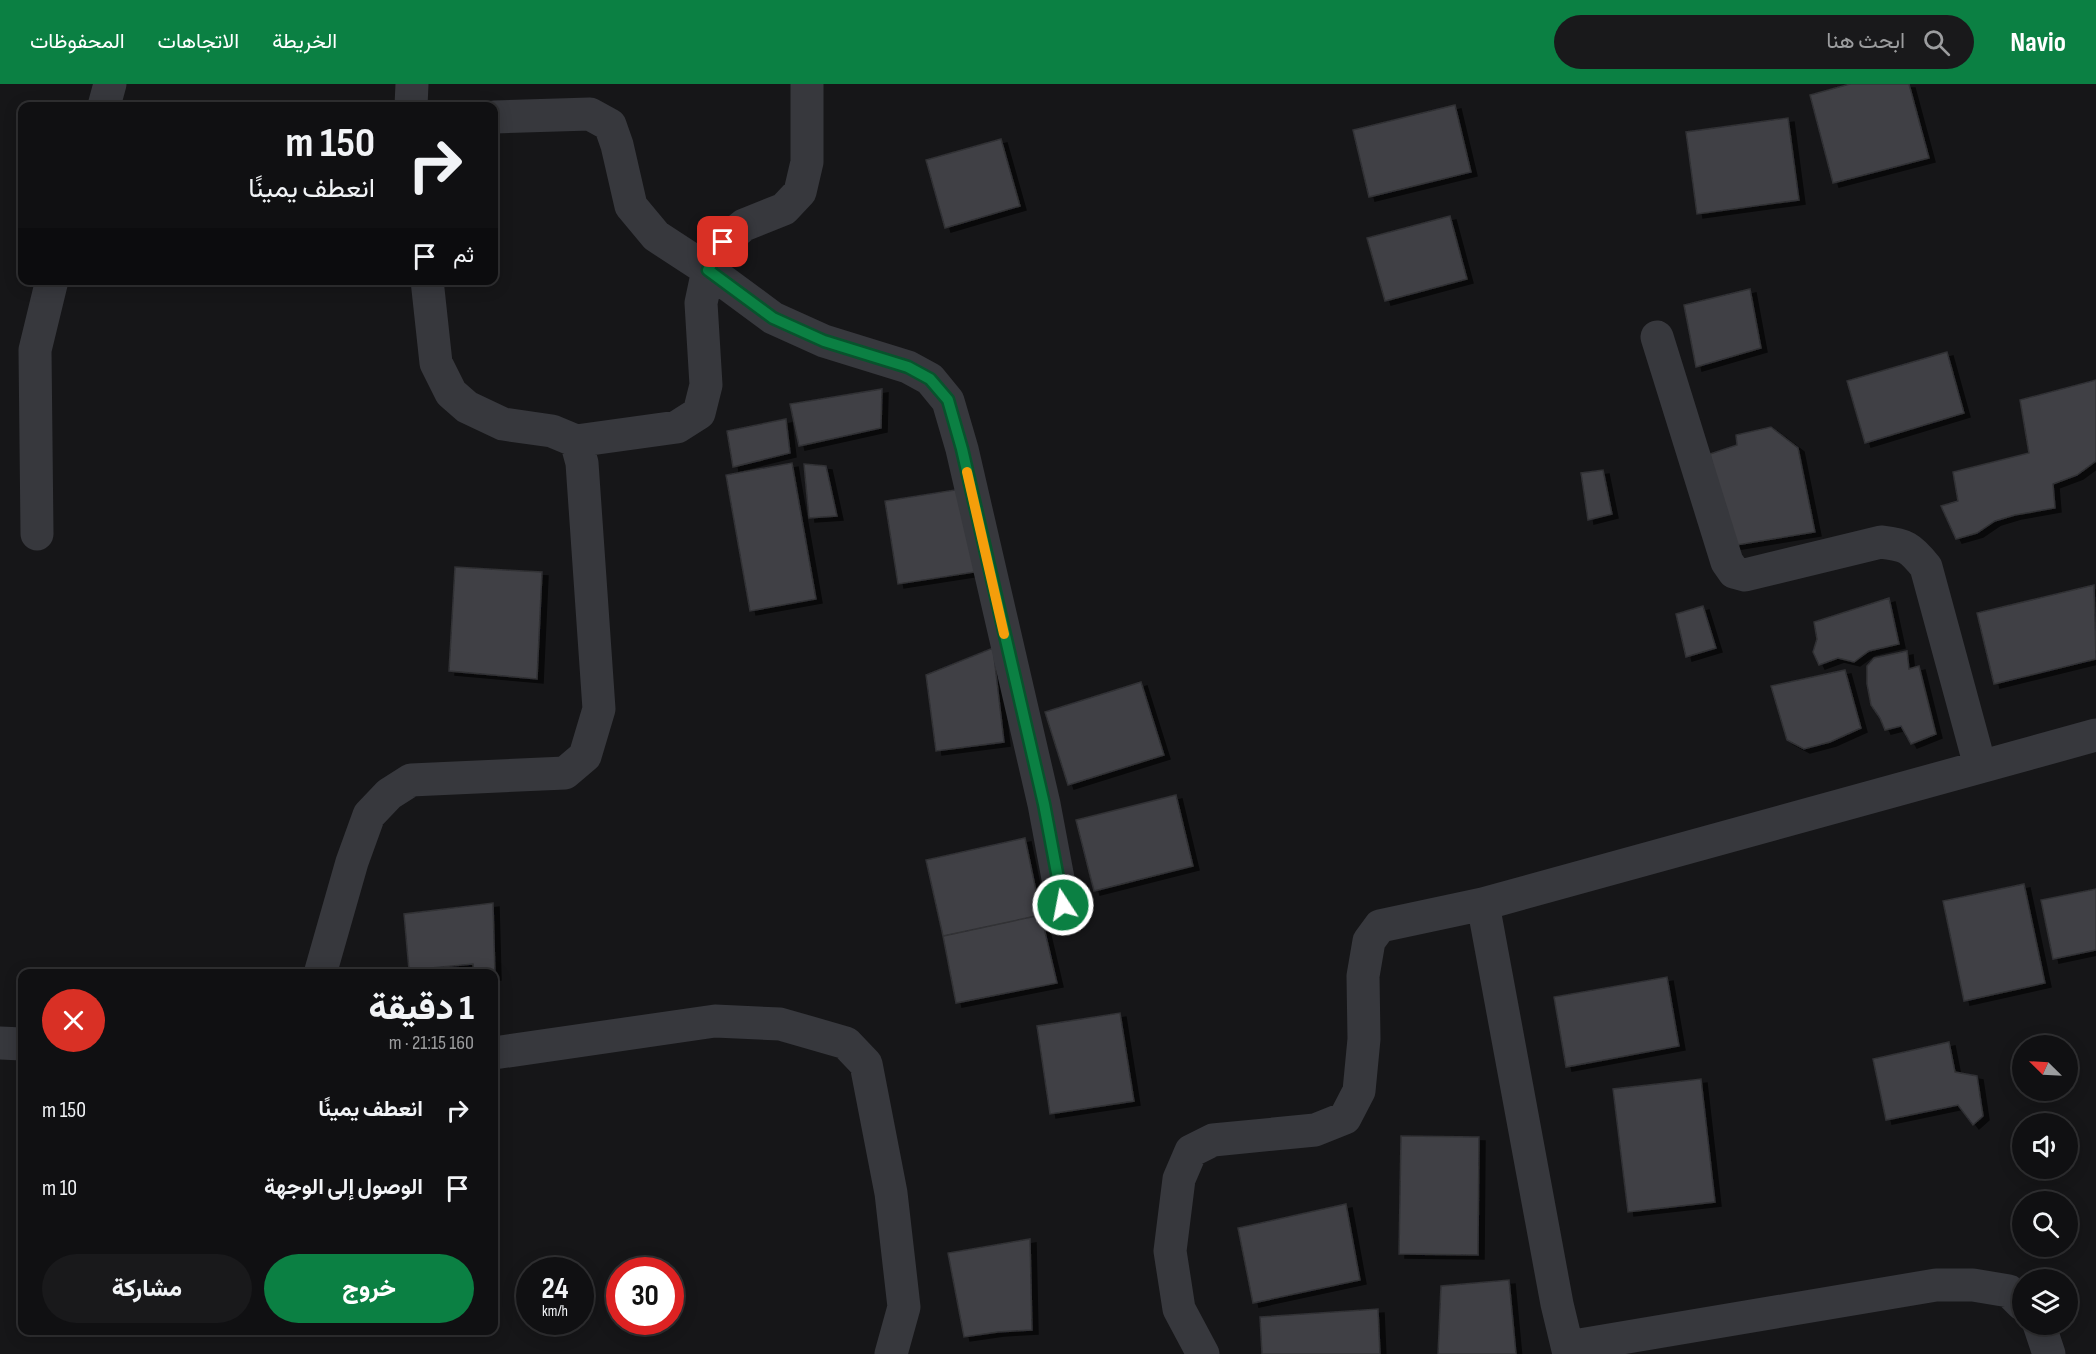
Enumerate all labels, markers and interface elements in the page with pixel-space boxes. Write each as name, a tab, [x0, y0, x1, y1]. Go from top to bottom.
search box	[1554, 15, 1974, 69]
icon: search	[1920, 26, 1953, 59]
text: Navio	[2010, 26, 2066, 59]
text: ابحث هنا	[1826, 28, 1905, 55]
text: المحفوظات	[30, 29, 125, 54]
text: الاتجاهات	[158, 29, 239, 54]
text: الخريطة	[272, 29, 337, 54]
text: 150 m	[286, 118, 375, 169]
icon: right	[396, 126, 474, 204]
text: انعطف يمينًا	[248, 173, 375, 205]
pin	[697, 216, 748, 267]
icon: arrive	[706, 225, 739, 258]
icon: arrive	[408, 240, 441, 273]
text: ثم	[453, 242, 474, 269]
position arrow	[1031, 873, 1095, 937]
text: 1 دقيقة	[368, 987, 474, 1030]
button: close	[42, 989, 105, 1052]
text: 160 m · 21:15	[389, 1031, 474, 1055]
north arrow	[2012, 1035, 2078, 1101]
map controls	[2012, 1035, 2078, 1335]
icon: right	[441, 1094, 474, 1127]
text: انعطف يمينًا	[318, 1096, 423, 1123]
text: 150 m	[42, 1097, 86, 1124]
button: sound	[2012, 1113, 2078, 1179]
icon: arrive	[441, 1172, 474, 1205]
text: الوصول إلى الوجهة	[264, 1174, 423, 1201]
text: 10 m	[42, 1175, 77, 1202]
button: search	[2012, 1191, 2078, 1257]
button: مشاركة	[42, 1254, 252, 1323]
button: خروج	[264, 1254, 474, 1323]
speed limit sign: 30	[606, 1257, 684, 1335]
button: layers	[2012, 1269, 2078, 1335]
text: 24	[542, 1271, 568, 1307]
text: km/h	[542, 1302, 568, 1321]

